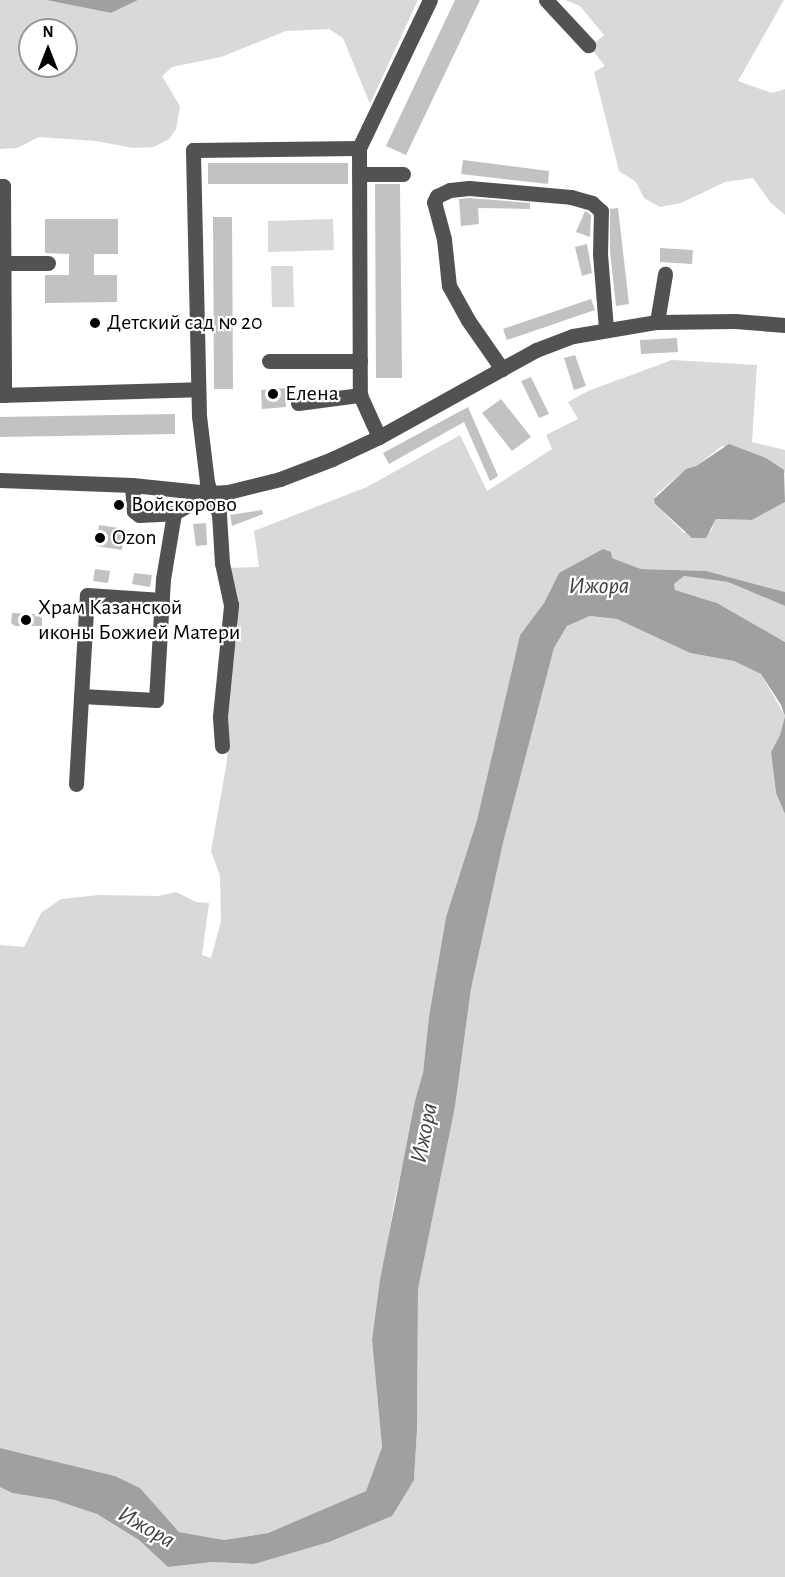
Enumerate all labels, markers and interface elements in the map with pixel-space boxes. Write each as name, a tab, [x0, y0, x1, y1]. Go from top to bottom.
north arrow	[18, 18, 78, 78]
text: N	[42, 24, 54, 40]
place label: Детский сад № 20	[107, 310, 263, 336]
marker: Детский сад № 20	[88, 316, 102, 330]
place label: Елена	[285, 381, 339, 407]
marker: Елена	[266, 387, 280, 401]
place label: Войскорово	[131, 492, 237, 518]
marker: Войскорово	[112, 498, 126, 512]
place label: Ozon	[112, 525, 157, 551]
marker: Ozon	[93, 531, 107, 545]
water label: Ижора	[569, 573, 629, 601]
place label: Храм Казанской иконы Божией Матери	[38, 594, 240, 646]
marker: Храм Казанской иконы Божией Матери	[19, 613, 33, 627]
water label: Ижора	[405, 1101, 445, 1165]
water label: Ижора	[113, 1500, 179, 1556]

